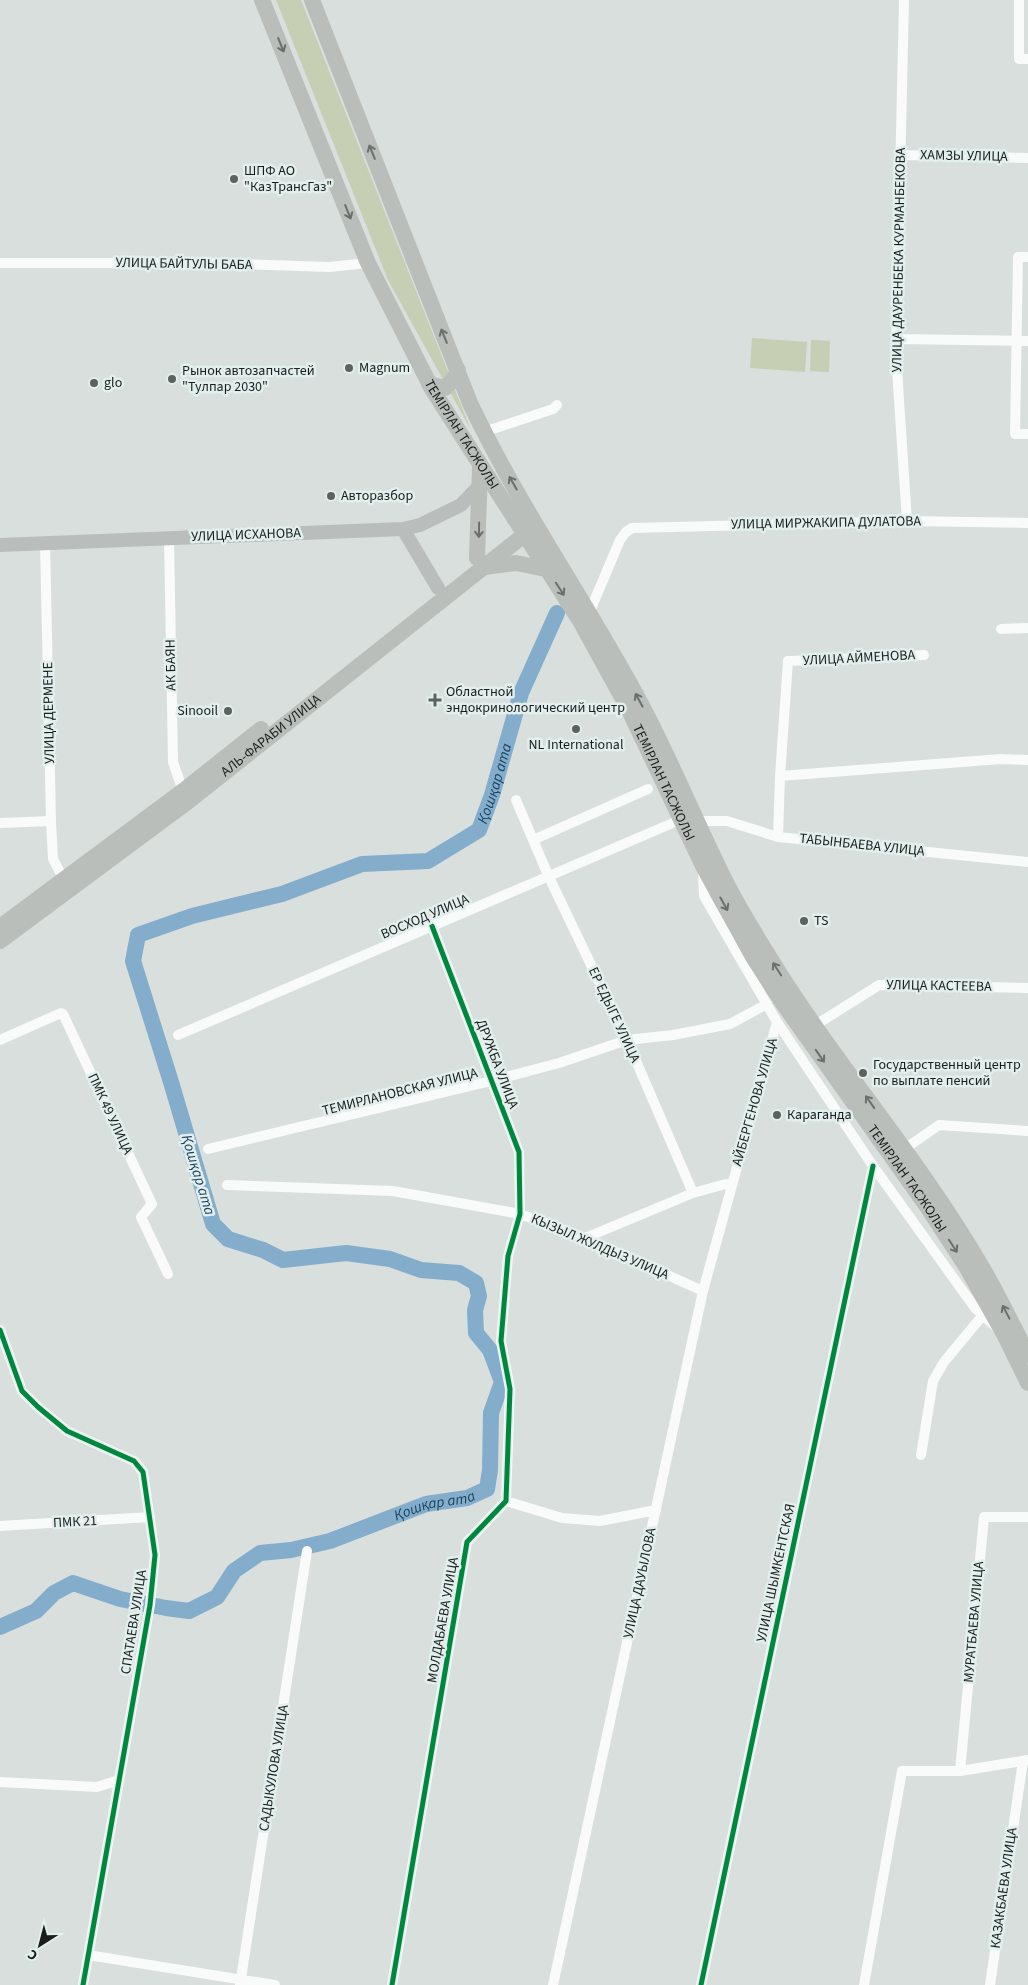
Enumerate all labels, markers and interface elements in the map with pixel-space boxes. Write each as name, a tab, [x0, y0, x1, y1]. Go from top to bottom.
one-way arrow	[276, 37, 286, 52]
one-way arrow	[366, 145, 376, 160]
street label: ХАМЗЫ УЛИЦА	[920, 145, 1008, 167]
street label: УЛИЦА ДАУРЕНБЕКА КУРМАНБЕКОВА	[887, 147, 911, 373]
place label: ШПФ АО "КазТрансГаз"	[244, 161, 332, 197]
marker: ШПФ АО "КазТрансГаз"	[228, 173, 240, 185]
one-way arrow	[344, 204, 353, 219]
street label: УЛИЦА БАЙТУЛЫ БАБА	[115, 253, 253, 275]
one-way arrow	[439, 329, 448, 344]
place label: Magnum	[359, 358, 410, 378]
place label: Рынок автозапчастей "Тулпар 2030"	[182, 361, 315, 397]
marker: Magnum	[343, 362, 355, 374]
place label: glo	[104, 373, 122, 393]
marker: Рынок автозапчастей "Тулпар 2030"	[166, 373, 178, 385]
street label: ТЕМІРЛАН ТАСЖОЛЫ	[419, 376, 504, 494]
marker: glo	[88, 377, 100, 389]
one-way arrow	[508, 475, 518, 490]
place label: Авторазбор	[341, 486, 413, 506]
marker: Авторазбор	[325, 490, 337, 502]
street label: УЛИЦА МИРЖАКИПА ДУЛАТОВА	[731, 511, 922, 535]
one-way arrow	[474, 521, 483, 537]
street label: УЛИЦА ИСХАНОВА	[191, 523, 302, 547]
one-way arrow	[555, 582, 565, 596]
street label: АК БАЯН	[161, 639, 181, 691]
street label: УЛИЦА АЙМЕНОВА	[802, 645, 916, 671]
street label: УЛИЦА ДЕРМЕНЕ	[38, 662, 60, 764]
place label: Областной эндокринологический центр	[446, 682, 625, 718]
street label: АЛЬ-ФАРАБИ УЛИЦА	[217, 689, 326, 782]
marker: Областной эндокринологический центр	[428, 693, 442, 707]
one-way arrow	[634, 693, 643, 708]
place label: Sinooil	[177, 701, 218, 721]
marker: Sinooil	[222, 705, 234, 717]
street label: ТЕМІРЛАН ТАСЖОЛЫ	[627, 721, 700, 844]
marker: NL International	[570, 723, 582, 735]
place label: NL International	[529, 735, 624, 755]
water label: Қошқар ата	[472, 741, 517, 827]
street label: ТАБЫНБАЕВА УЛИЦА	[798, 828, 926, 862]
street label: ВОСХОД УЛИЦА	[378, 889, 473, 945]
one-way arrow	[719, 896, 729, 911]
place label: TS	[814, 911, 828, 931]
marker: TS	[798, 915, 810, 927]
one-way arrow	[771, 962, 782, 976]
street label: ЕР ЕДЫГЕ УЛИЦА	[583, 964, 645, 1066]
street label: УЛИЦА КАСТЕЕВА	[886, 975, 992, 997]
street label: ДРУЖБА УЛИЦА	[471, 1016, 523, 1112]
street label: АЙБЕРГЕНОВА УЛИЦА	[727, 1035, 783, 1168]
one-way arrow	[815, 1048, 825, 1062]
place label: Государственный центр по выплате пенсий	[873, 1055, 1021, 1091]
street label: ТЕМИРЛАНОВСКАЯ УЛИЦА	[320, 1063, 480, 1121]
marker: Государственный центр по выплате пенсий	[857, 1067, 869, 1079]
street label: ПМК 49 УЛИЦА	[82, 1070, 138, 1158]
one-way arrow	[865, 1096, 875, 1110]
place label: Караганда	[787, 1105, 852, 1125]
marker: Караганда	[771, 1109, 783, 1121]
street label: ТЕМІРЛАН ТАСЖОЛЫ	[862, 1121, 951, 1236]
water label: Қошқар ата	[176, 1132, 220, 1218]
street label: КЫЗЫЛ ЖУЛДЫЗ УЛИЦА	[528, 1209, 672, 1285]
one-way arrow	[948, 1239, 958, 1253]
one-way arrow	[1001, 1304, 1011, 1319]
water label: Қошқар ата	[391, 1485, 479, 1526]
street label: УЛИЦА ШЫМКЕНТСКАЯ	[752, 1502, 800, 1644]
street label: ПМК 21	[52, 1511, 98, 1533]
street label: УЛИЦА ДАУЫЛОВА	[619, 1525, 662, 1640]
street label: МОЛДАБАЕВА УЛИЦА	[422, 1555, 464, 1684]
street label: МУРАТБАЕВА УЛИЦА	[959, 1560, 989, 1683]
street label: СПАТАЕВА УЛИЦА	[116, 1568, 152, 1676]
street label: САДЫКУЛОВА УЛИЦА	[254, 1703, 294, 1833]
street label: КАЗАКБАЕВА УЛИЦА	[986, 1826, 1022, 1950]
north arrow	[15, 1920, 65, 1970]
text: С	[24, 1944, 42, 1965]

